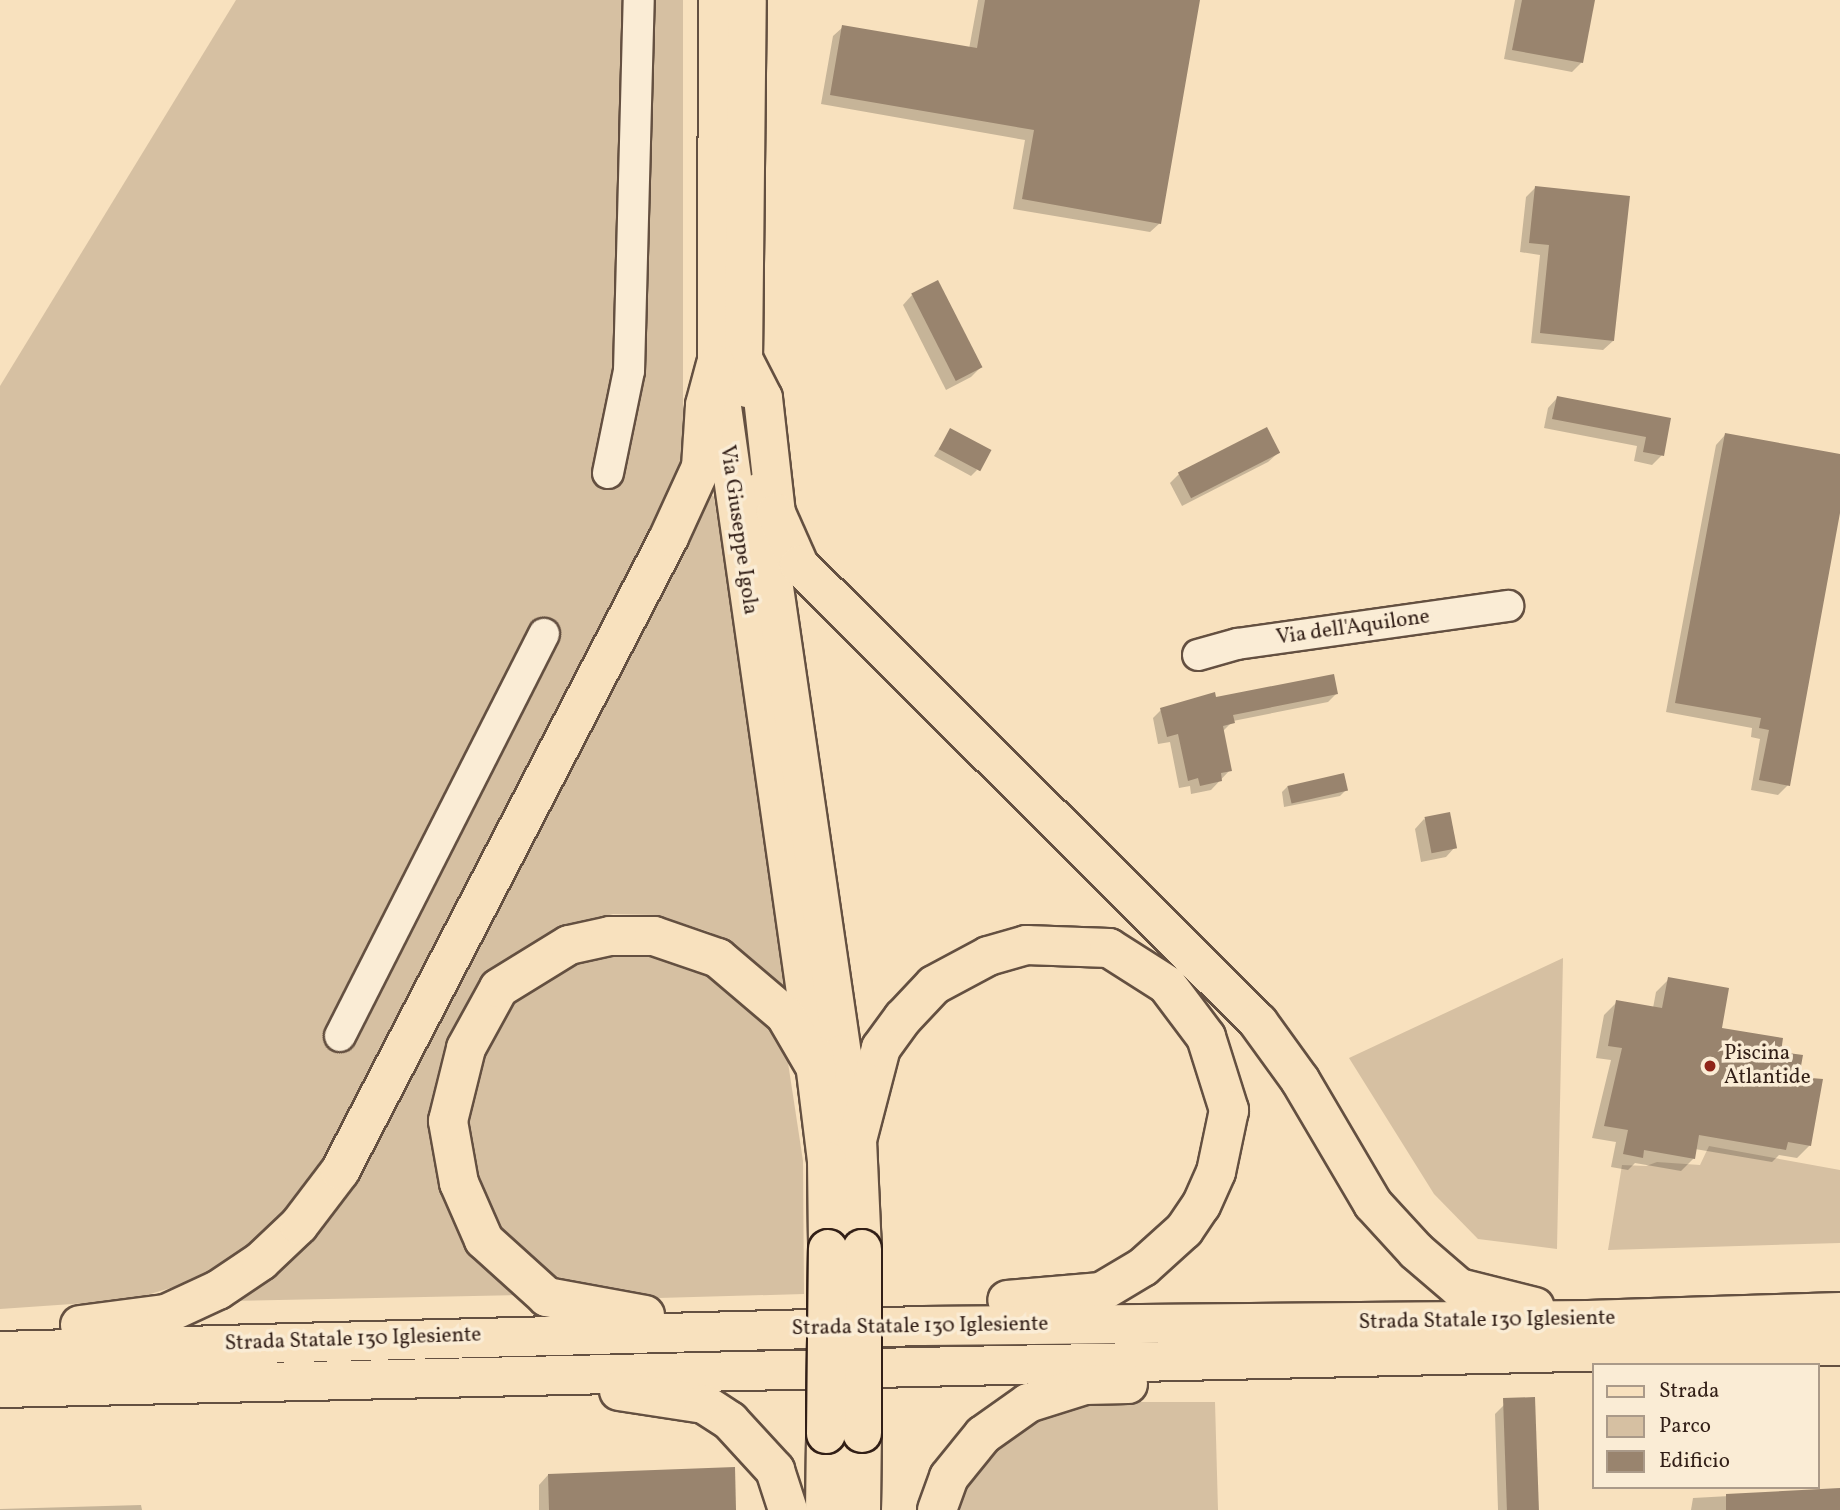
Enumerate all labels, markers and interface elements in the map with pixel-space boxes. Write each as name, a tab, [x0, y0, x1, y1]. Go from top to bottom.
street label: Via Giuseppe Igola	[714, 444, 762, 616]
street label: Via dell'Aquilone	[1275, 605, 1431, 651]
place label: Piscina Atlantide	[1724, 1041, 1811, 1091]
marker: Piscina Atlantide	[1702, 1058, 1718, 1074]
street label: Strada Statale 130 Iglesiente	[1358, 1306, 1616, 1336]
street label: Strada Statale 130 Iglesiente	[791, 1312, 1049, 1342]
street label: Strada Statale 130 Iglesiente	[224, 1323, 482, 1357]
legend	[1591, 1363, 1819, 1489]
text: Strada	[1659, 1377, 1720, 1406]
text: Parco	[1659, 1412, 1711, 1441]
text: Edificio	[1659, 1447, 1730, 1476]

